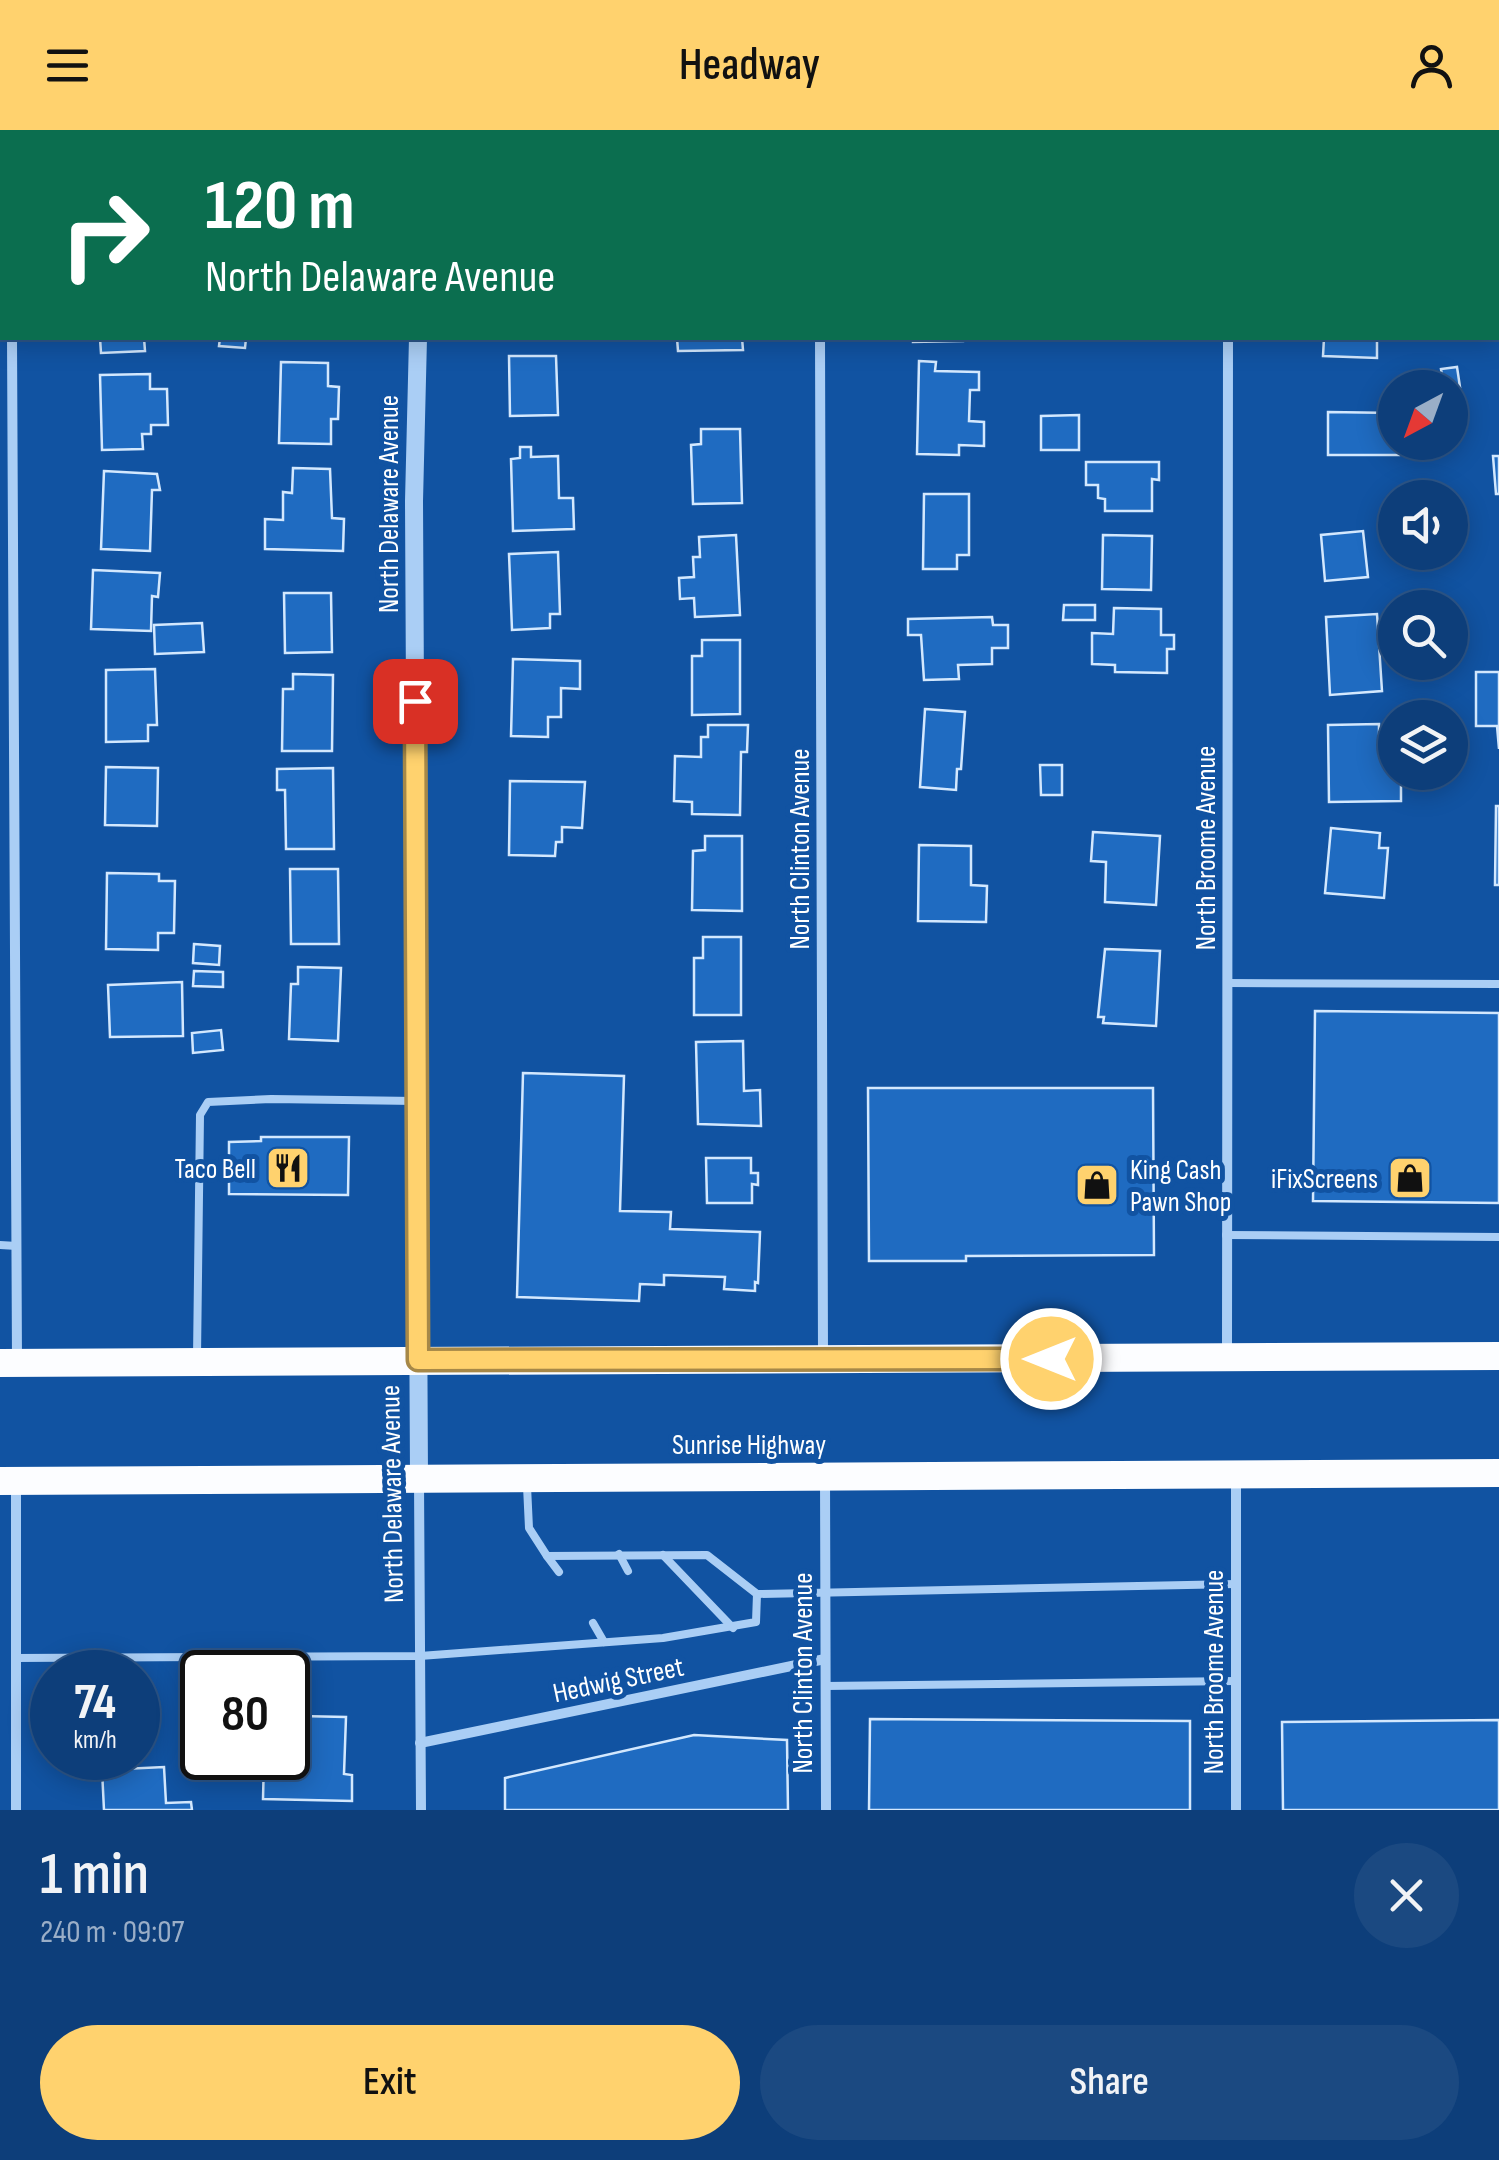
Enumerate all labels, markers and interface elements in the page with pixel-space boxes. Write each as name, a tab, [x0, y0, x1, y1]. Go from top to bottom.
icon: menu	[40, 38, 95, 93]
text: Headway	[679, 38, 820, 93]
icon: person	[1404, 38, 1459, 93]
text: 120 m	[205, 165, 355, 249]
icon: right	[40, 170, 170, 300]
text: North Delaware Avenue	[205, 250, 555, 305]
north arrow	[1378, 370, 1468, 460]
map controls	[1378, 370, 1468, 790]
street label: North Delaware Avenue	[373, 395, 406, 613]
button: sound	[1378, 480, 1468, 570]
button: search	[1378, 590, 1468, 680]
pin	[373, 659, 458, 744]
icon: arrive	[388, 674, 443, 729]
button: layers	[1378, 700, 1468, 790]
street label: North Broome Avenue	[1190, 746, 1223, 950]
street label: North Clinton Avenue	[784, 749, 817, 949]
restaurant icon: Taco Bell	[265, 1145, 311, 1191]
place label: Taco Bell	[174, 1153, 256, 1186]
place label: King Cash Pawn Shop	[1130, 1154, 1231, 1219]
shop icon: iFixScreens	[1387, 1155, 1433, 1201]
shop icon: King Cash Pawn Shop	[1074, 1162, 1120, 1208]
place label: iFixScreens	[1271, 1163, 1378, 1196]
position arrow	[999, 1307, 1103, 1411]
street label: North Delaware Avenue	[374, 1385, 411, 1603]
street label: Sunrise Highway	[672, 1429, 826, 1462]
street label: North Broome Avenue	[1198, 1570, 1231, 1774]
street label: North Clinton Avenue	[787, 1573, 820, 1773]
speed limit sign: 80	[180, 1650, 310, 1780]
street label: Hedwig Street	[550, 1651, 687, 1710]
text: 74	[74, 1673, 116, 1733]
text: km/h	[73, 1725, 117, 1756]
text: 1 min	[40, 1839, 149, 1911]
button: close	[1354, 1843, 1459, 1948]
text: 240 m · 09:07	[40, 1913, 184, 1952]
button: Exit	[40, 2025, 740, 2140]
button: Share	[760, 2025, 1459, 2140]

